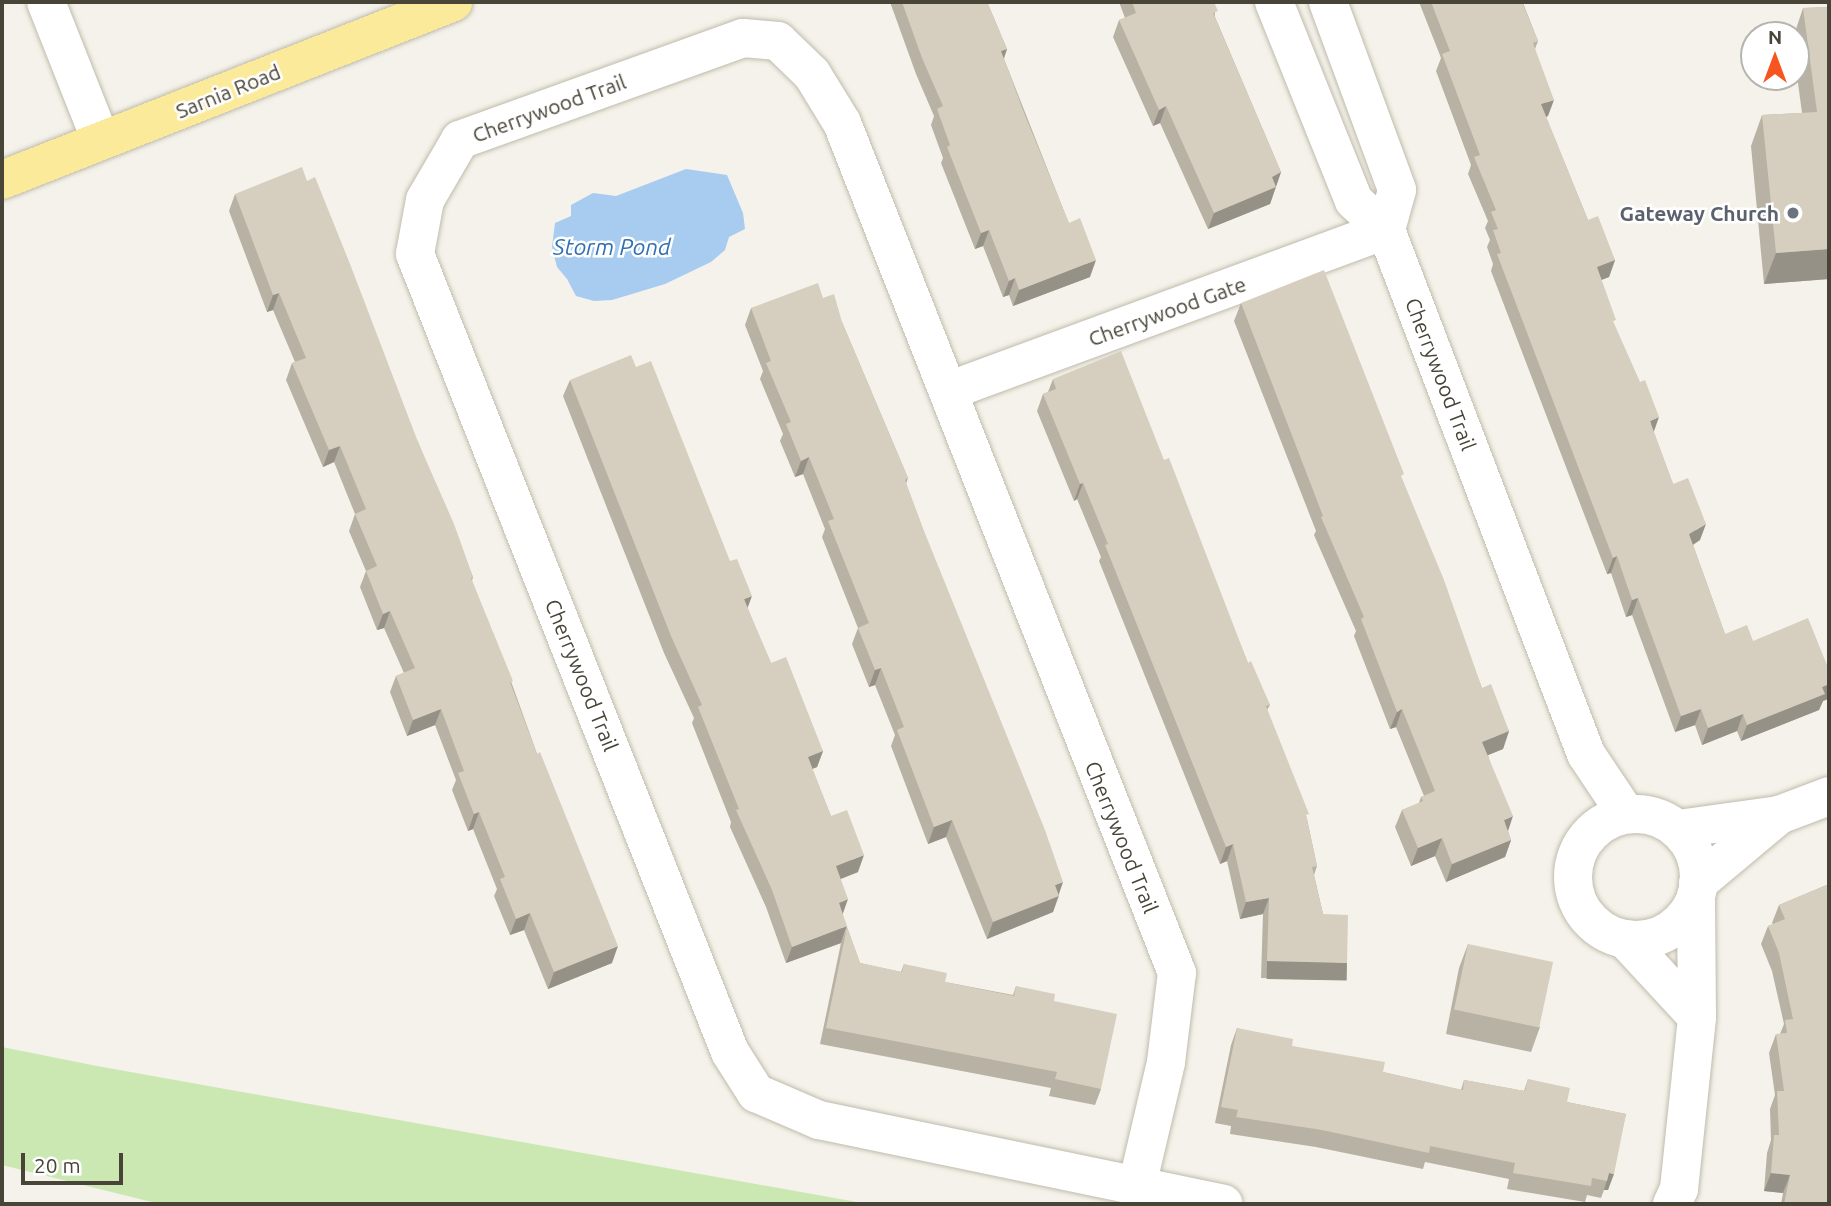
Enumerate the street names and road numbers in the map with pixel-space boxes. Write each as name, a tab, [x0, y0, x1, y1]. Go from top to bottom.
street label: Sarnia Road	[172, 59, 284, 123]
street label: Cherrywood Trail	[469, 69, 629, 147]
street label: Cherrywood Gate	[1085, 271, 1249, 351]
street label: Cherrywood Trail	[1400, 294, 1482, 454]
street label: Cherrywood Trail	[540, 595, 624, 755]
street label: Cherrywood Trail	[1080, 757, 1164, 917]

